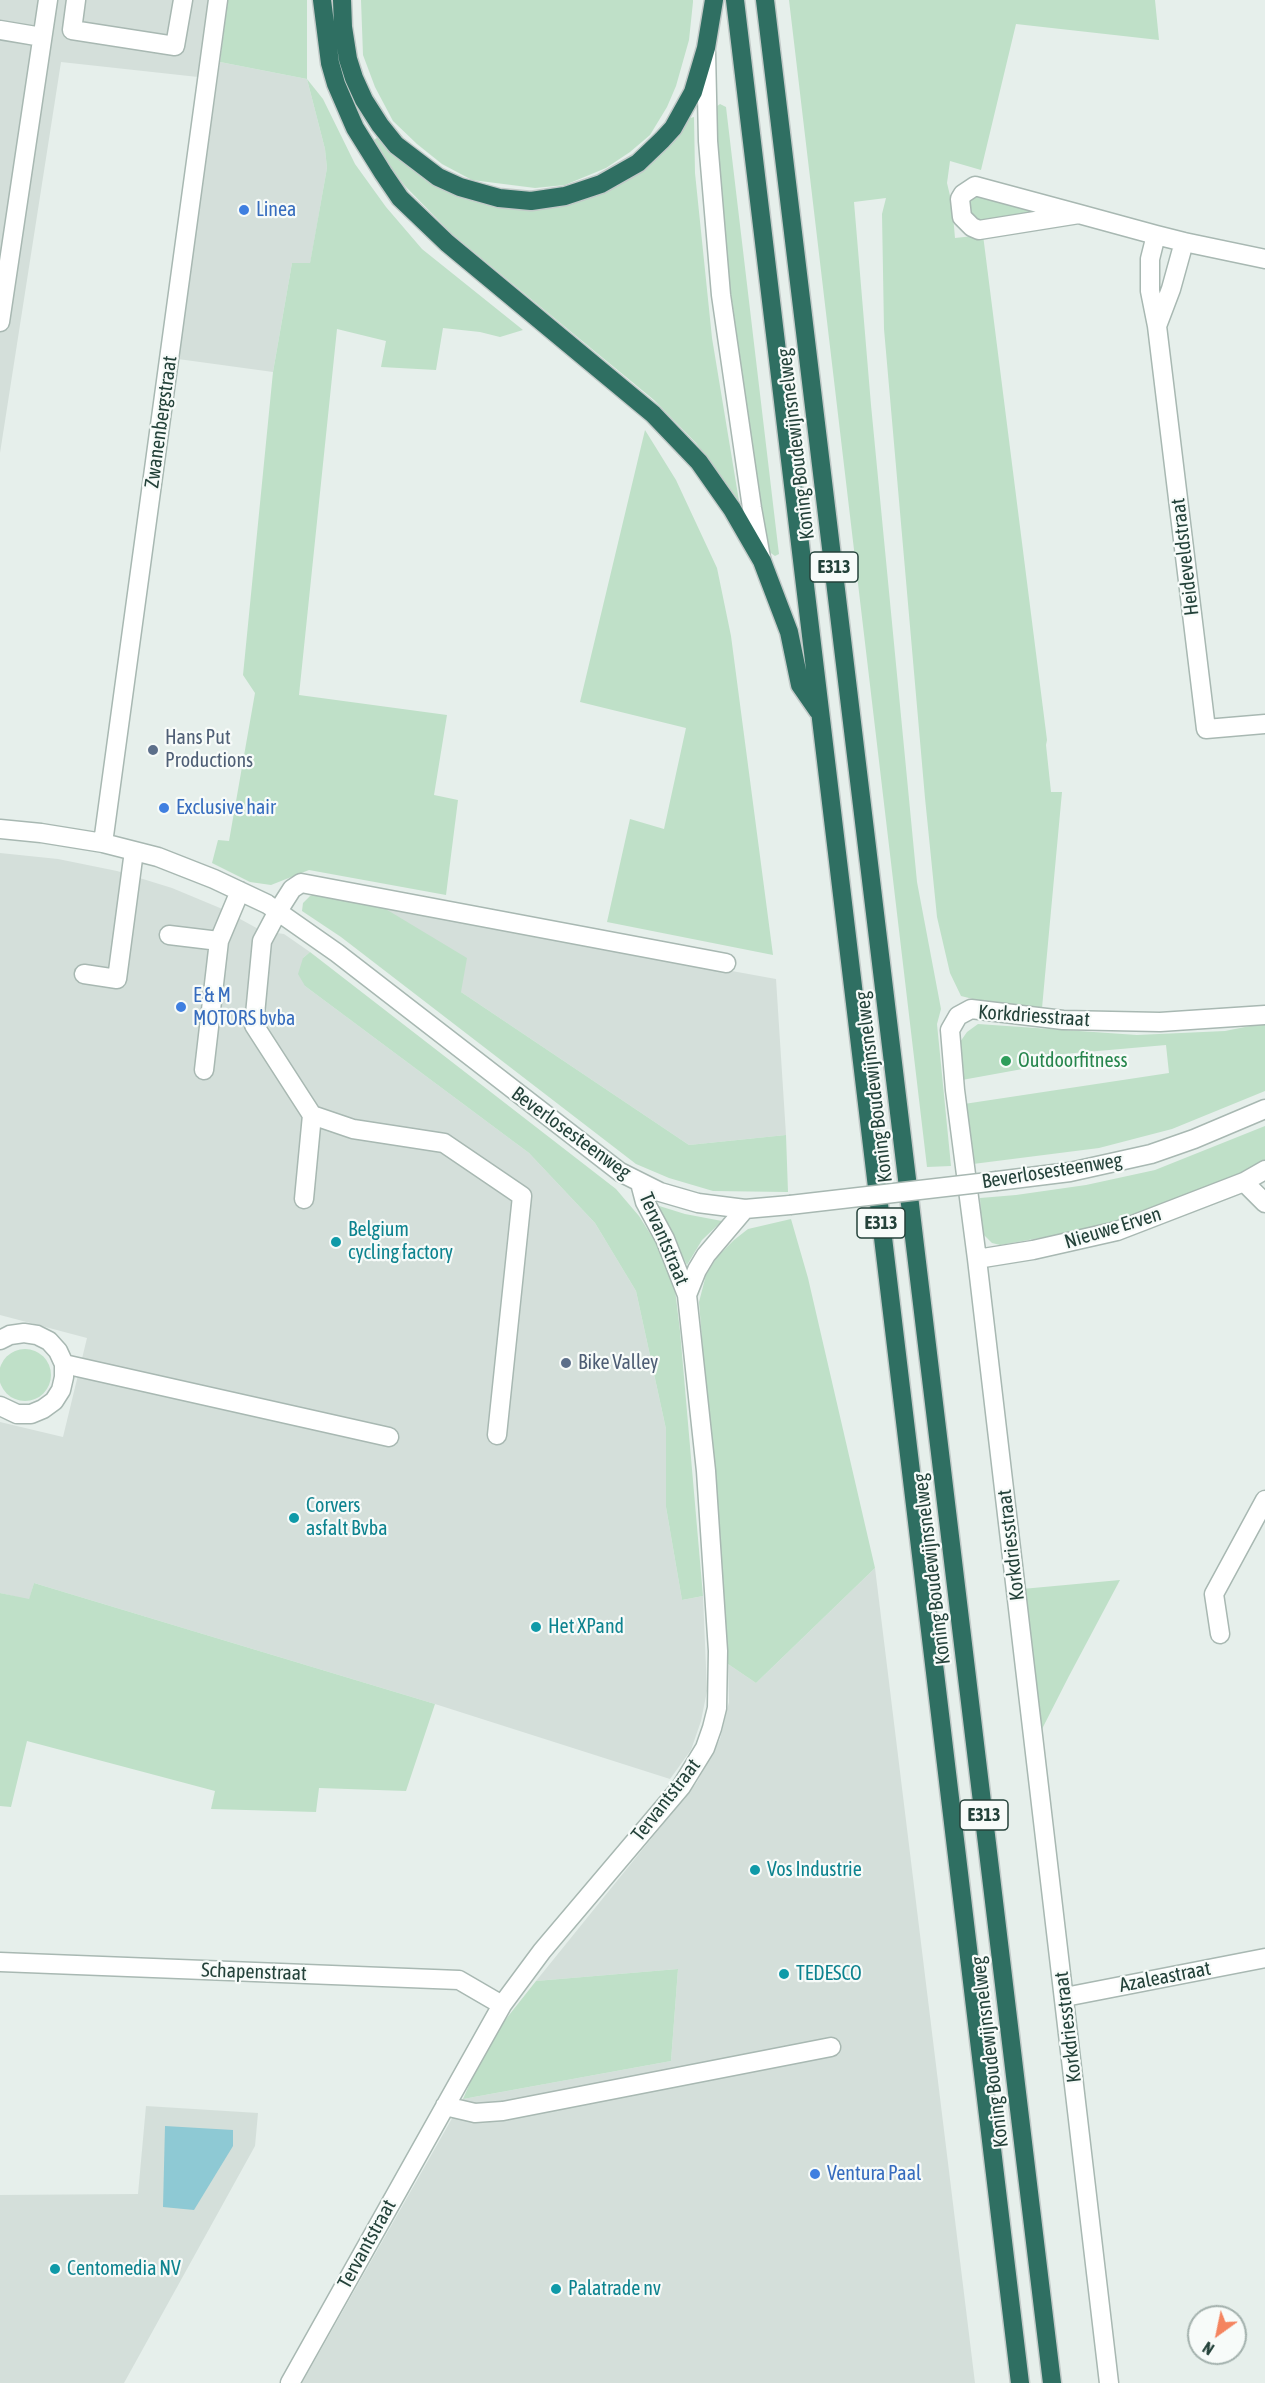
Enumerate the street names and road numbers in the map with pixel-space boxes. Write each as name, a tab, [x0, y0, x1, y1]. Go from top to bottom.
street label: Koning Boudewijnsnelweg	[772, 347, 820, 541]
street label: Zwanenbergstraat	[140, 354, 182, 490]
street label: Heideveldstraat	[1166, 497, 1204, 617]
road number: E313	[810, 552, 858, 582]
street label: Koning Boudewijnsnelweg	[850, 990, 898, 1184]
street label: Korkdriesstraat	[977, 1000, 1091, 1032]
street label: Beverlosesteenweg	[507, 1082, 635, 1184]
street label: Beverlosesteenweg	[980, 1148, 1124, 1194]
street label: Tervantstraat	[634, 1189, 694, 1289]
street label: Nieuwe Erven	[1062, 1202, 1164, 1254]
road number: E313	[857, 1208, 905, 1238]
street label: Koning Boudewijnsnelweg	[908, 1472, 956, 1666]
street label: Korkdriesstraat	[992, 1488, 1030, 1602]
street label: Tervantstraat	[626, 1754, 706, 1846]
road number: E313	[960, 1800, 1008, 1830]
street label: Koning Boudewijnsnelweg	[966, 1955, 1014, 2149]
street label: Azaleastraat	[1117, 1956, 1213, 1998]
street label: Schapenstraat	[201, 1958, 307, 1986]
street label: Korkdriesstraat	[1049, 1970, 1087, 2084]
street label: Tervantstraat	[333, 2195, 401, 2293]

